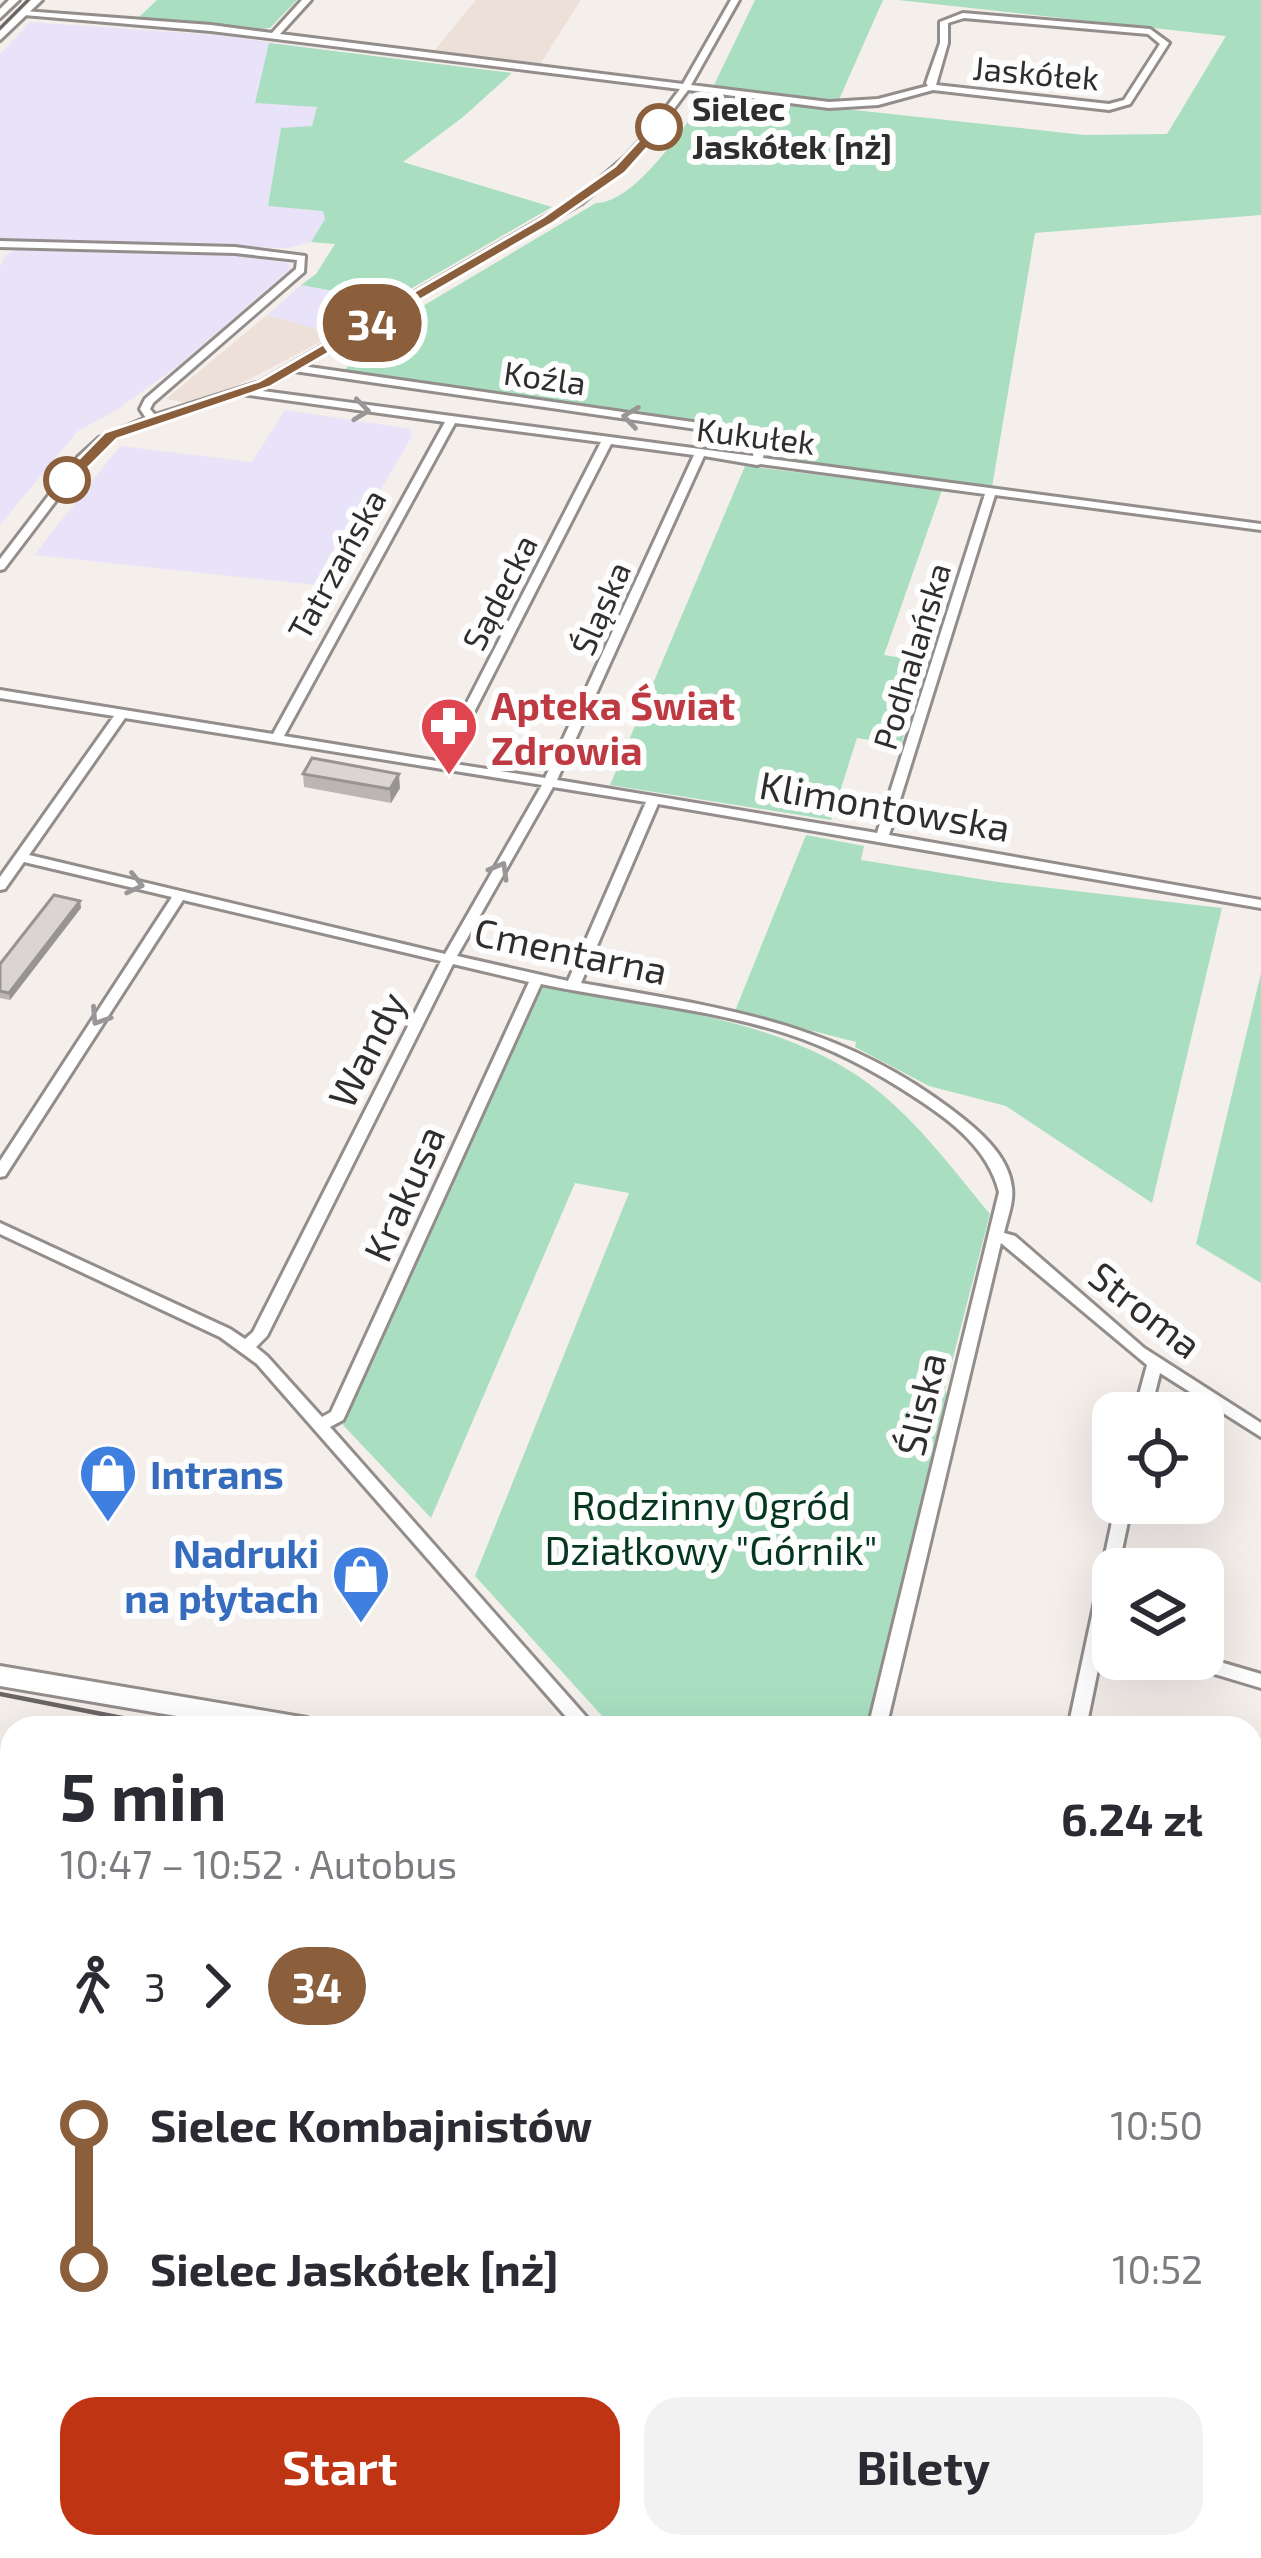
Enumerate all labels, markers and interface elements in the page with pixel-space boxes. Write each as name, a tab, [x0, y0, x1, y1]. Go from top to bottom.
street label: Jaskółek	[971, 47, 1101, 97]
place label: Sielec Jaskółek [nż]	[692, 88, 892, 166]
marker: Sielec Jaskółek [nż]	[637, 105, 681, 149]
line badge: 34	[318, 284, 426, 362]
text: 34	[347, 298, 397, 348]
street label: Koźla	[501, 351, 589, 403]
one-way arrow	[351, 397, 370, 423]
one-way arrow	[621, 404, 641, 430]
street label: Kukułek	[694, 408, 818, 462]
unlabelled marker	[45, 458, 89, 502]
street label: Tatrzańska	[278, 482, 394, 646]
street label: Sądecka	[453, 528, 545, 656]
street label: Śląska	[562, 555, 638, 661]
street label: Podhalańska	[864, 558, 958, 754]
place label: Apteka Świat Zdrowia	[491, 681, 735, 773]
pharmacy icon: Apteka Świat Zdrowia	[418, 695, 480, 777]
street label: Klimontowska	[756, 760, 1014, 850]
one-way arrow	[485, 861, 508, 883]
one-way arrow	[124, 870, 145, 895]
street label: Cmentarna	[470, 907, 672, 993]
street label: Wandy	[317, 983, 415, 1115]
one-way arrow	[91, 1004, 113, 1026]
street label: Krakusa	[352, 1118, 454, 1268]
street label: Stroma	[1081, 1251, 1211, 1367]
street label: Śliska	[885, 1348, 955, 1460]
map controls	[1092, 1392, 1224, 1680]
button: locate	[1092, 1392, 1224, 1524]
shop icon: Intrans	[77, 1442, 139, 1524]
place label: Intrans	[150, 1450, 284, 1497]
park label: Rodzinny Ogród Działkowy "Górnik"	[544, 1481, 878, 1573]
place label: Nadruki na płytach	[124, 1529, 319, 1622]
shop icon: Nadruki na płytach	[330, 1543, 392, 1625]
button: layers	[1092, 1548, 1224, 1680]
text: 5 min	[60, 1755, 227, 1834]
text: 6.24 zł	[1061, 1791, 1203, 1845]
text: 10:47 – 10:52 · Autobus	[60, 1840, 457, 1887]
icon: walk	[60, 1953, 126, 2019]
icon: forward	[184, 1953, 250, 2019]
text: 34	[292, 1961, 342, 2011]
text: 3	[144, 1963, 166, 2010]
text: Sielec Kombajnistów	[150, 2097, 592, 2151]
text: 10:50	[1110, 2101, 1203, 2148]
text: Sielec Jaskółek [nż]	[150, 2241, 559, 2295]
text: 10:52	[1112, 2245, 1203, 2292]
button: Start	[60, 2397, 620, 2535]
button: Bilety	[644, 2397, 1203, 2535]

